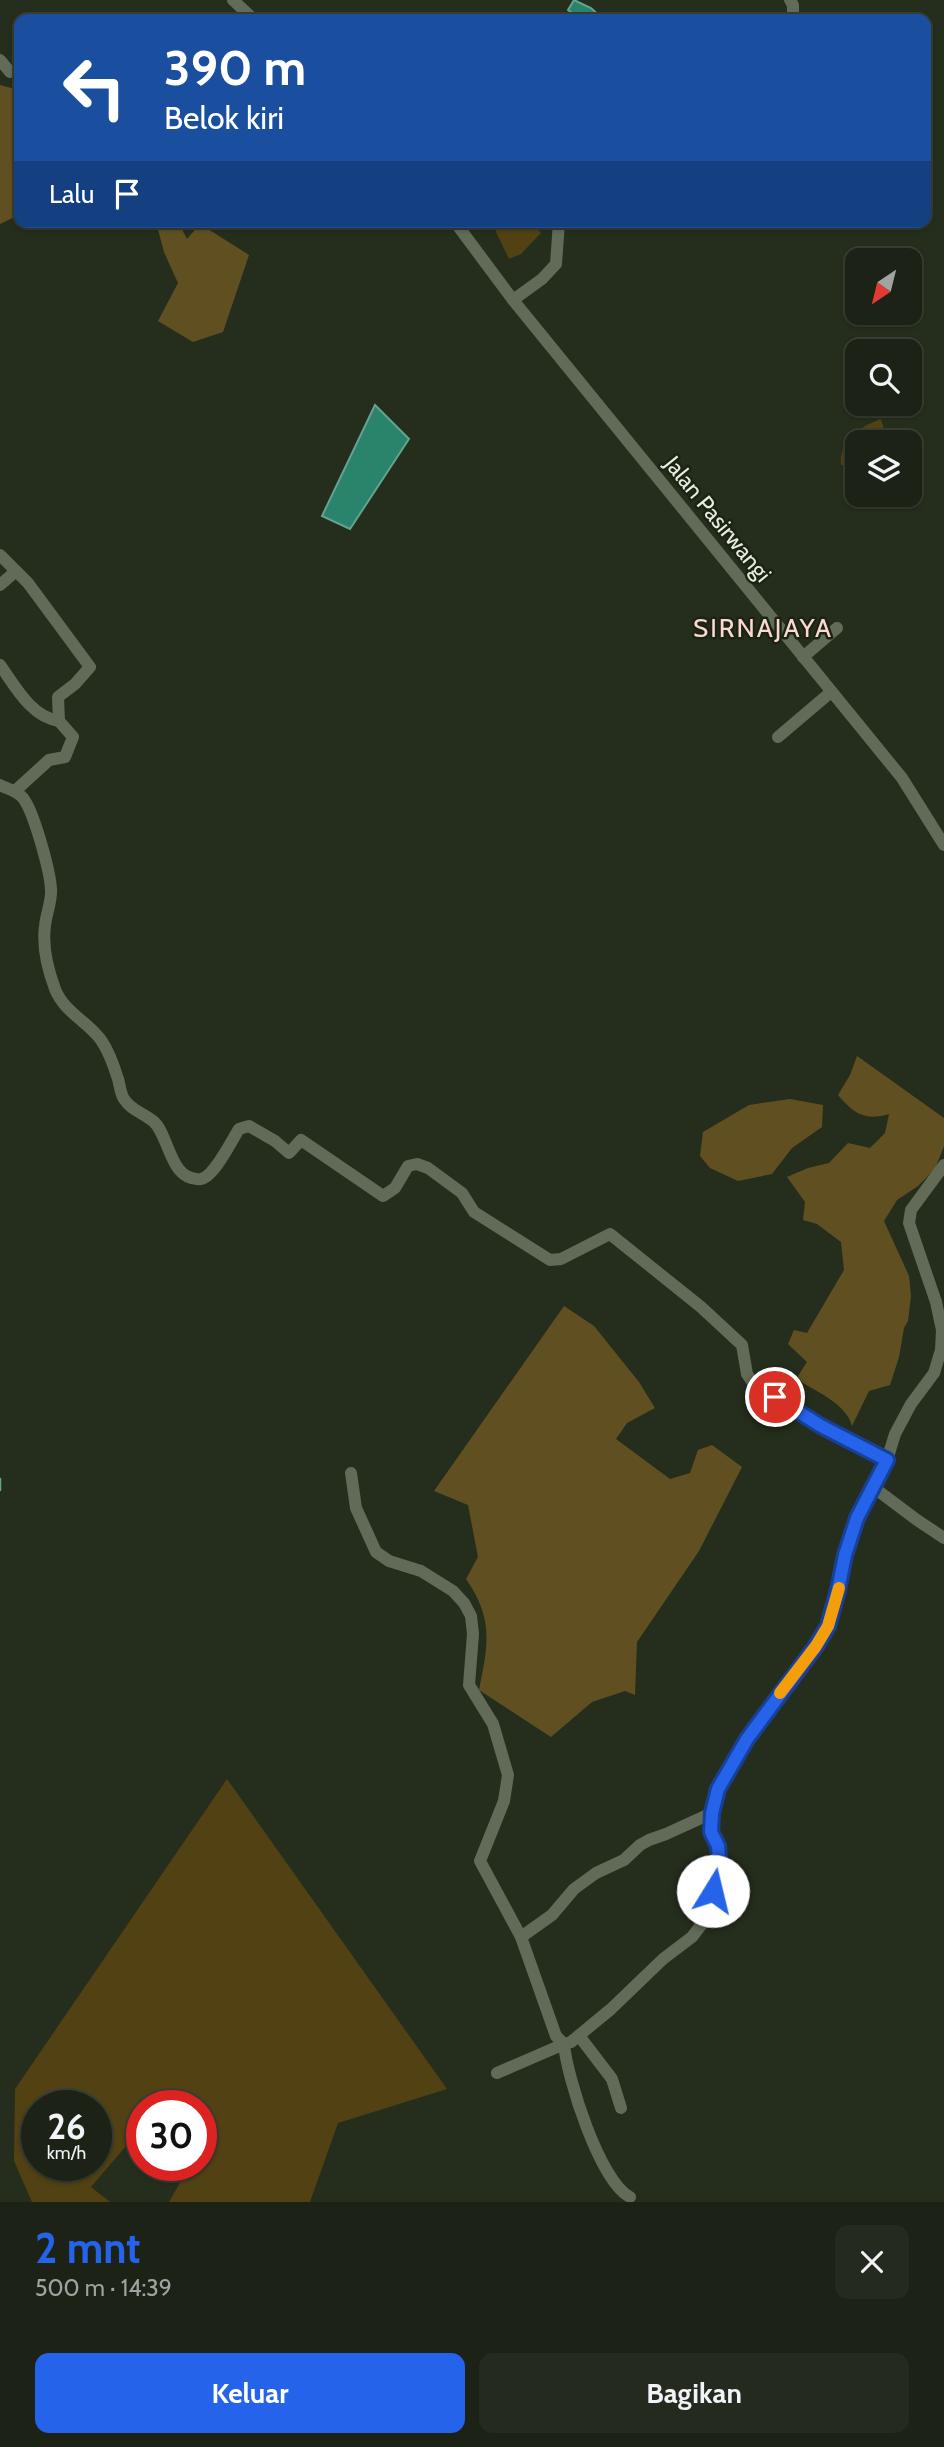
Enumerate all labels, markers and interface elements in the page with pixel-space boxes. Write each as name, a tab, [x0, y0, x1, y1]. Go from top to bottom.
text: 390 m	[164, 38, 306, 97]
icon: left	[49, 42, 140, 133]
text: Belok kiri	[164, 98, 284, 137]
icon: arrive	[108, 175, 146, 213]
text: Lalu	[49, 178, 94, 210]
north arrow	[845, 248, 922, 326]
map controls	[845, 248, 922, 507]
button: search	[845, 339, 922, 416]
button: layers	[845, 430, 922, 507]
street label: Jalan Pasirwangi	[658, 450, 777, 588]
district label: SIRNAJAYA	[693, 612, 833, 644]
pin	[745, 1367, 805, 1427]
icon: arrive	[756, 1378, 794, 1416]
position arrow	[676, 1854, 750, 1928]
speed limit sign: 30	[126, 2090, 217, 2181]
text: 26	[47, 2105, 86, 2148]
text: km/h	[47, 2142, 86, 2164]
text: 2 mnt	[35, 2222, 141, 2274]
button: close	[835, 2225, 909, 2299]
text: 500 m · 14:39	[35, 2274, 172, 2302]
button: Keluar	[35, 2353, 465, 2433]
button: Bagikan	[479, 2353, 909, 2433]

